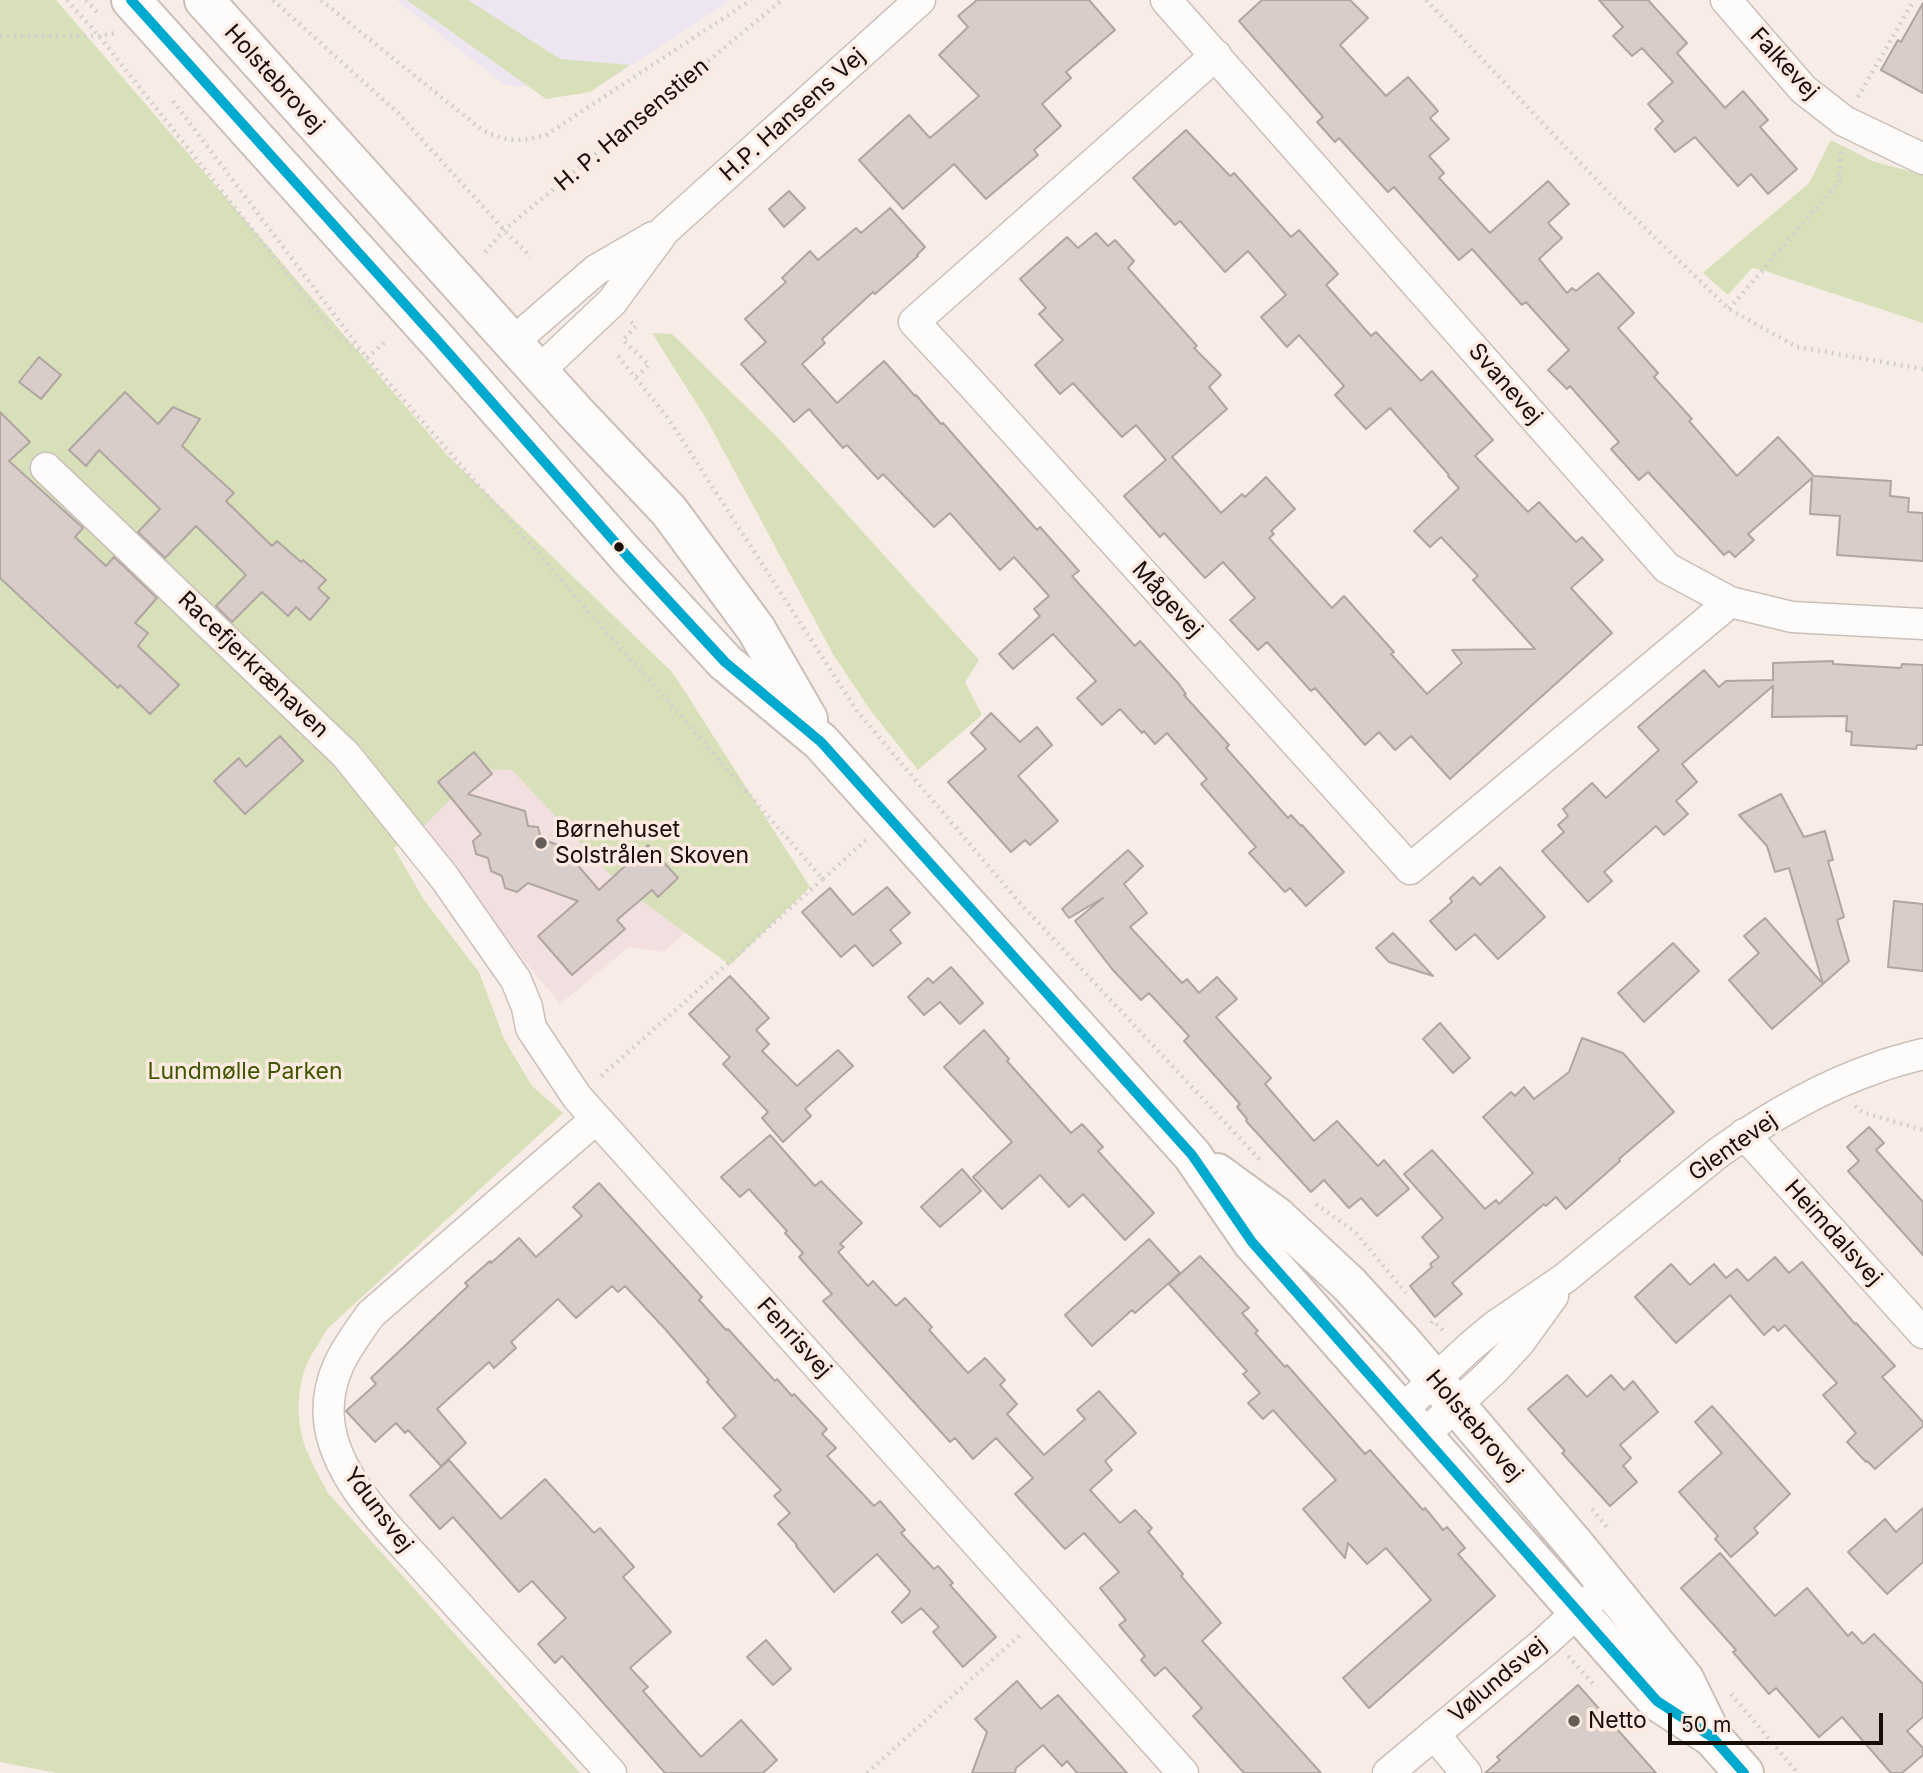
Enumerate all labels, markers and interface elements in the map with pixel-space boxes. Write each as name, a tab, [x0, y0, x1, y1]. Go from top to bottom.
street label: Holstebrovej	[218, 19, 330, 139]
street label: Falkevej	[1744, 22, 1824, 106]
street label: H.P. Hansens Vej	[715, 43, 871, 187]
street label: H. P. Hansenstien	[550, 53, 714, 197]
street label: Svanevej	[1462, 338, 1548, 430]
unlabelled marker	[612, 540, 626, 554]
street label: Mågevej	[1126, 557, 1208, 643]
street label: Racefjerkræhaven	[172, 586, 334, 744]
place label: Børnehuset Solstrålen Skoven	[555, 816, 749, 870]
marker: Børnehuset Solstrålen Skoven	[533, 835, 549, 851]
park label: Lundmølle Parken	[148, 1058, 342, 1086]
street label: Glentevej	[1684, 1107, 1782, 1187]
street label: Heimdalsvej	[1778, 1175, 1888, 1291]
street label: Fenrisvej	[751, 1292, 837, 1384]
street label: Holstebrovej	[1420, 1365, 1528, 1487]
street label: Ydunsvej	[337, 1462, 419, 1558]
street label: Vølundsvej	[1444, 1631, 1552, 1729]
scale bar	[1671, 1700, 1886, 1744]
place label: Netto	[1588, 1707, 1647, 1735]
text: 50 m	[1681, 1712, 1731, 1737]
marker: Netto	[1566, 1713, 1582, 1729]

